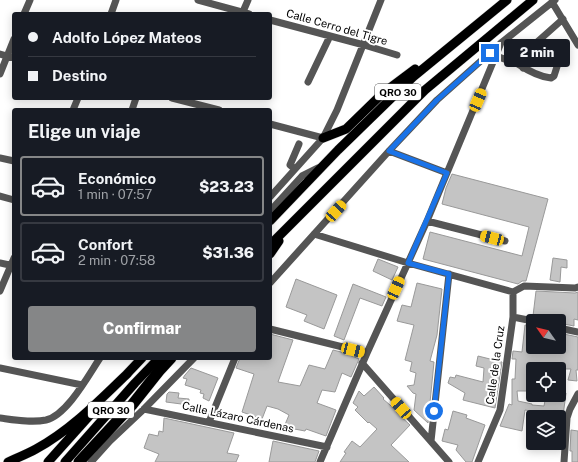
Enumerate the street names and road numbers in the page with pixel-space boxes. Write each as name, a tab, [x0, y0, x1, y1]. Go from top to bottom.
street label: Calle Cerro del Tigre	[285, 7, 389, 47]
road number: QRO 30	[375, 84, 421, 100]
street label: Calle de la Cruz	[484, 325, 506, 405]
street label: Calle Lázaro Cárdenas	[181, 399, 295, 435]
road number: QRO 30	[88, 402, 134, 418]

